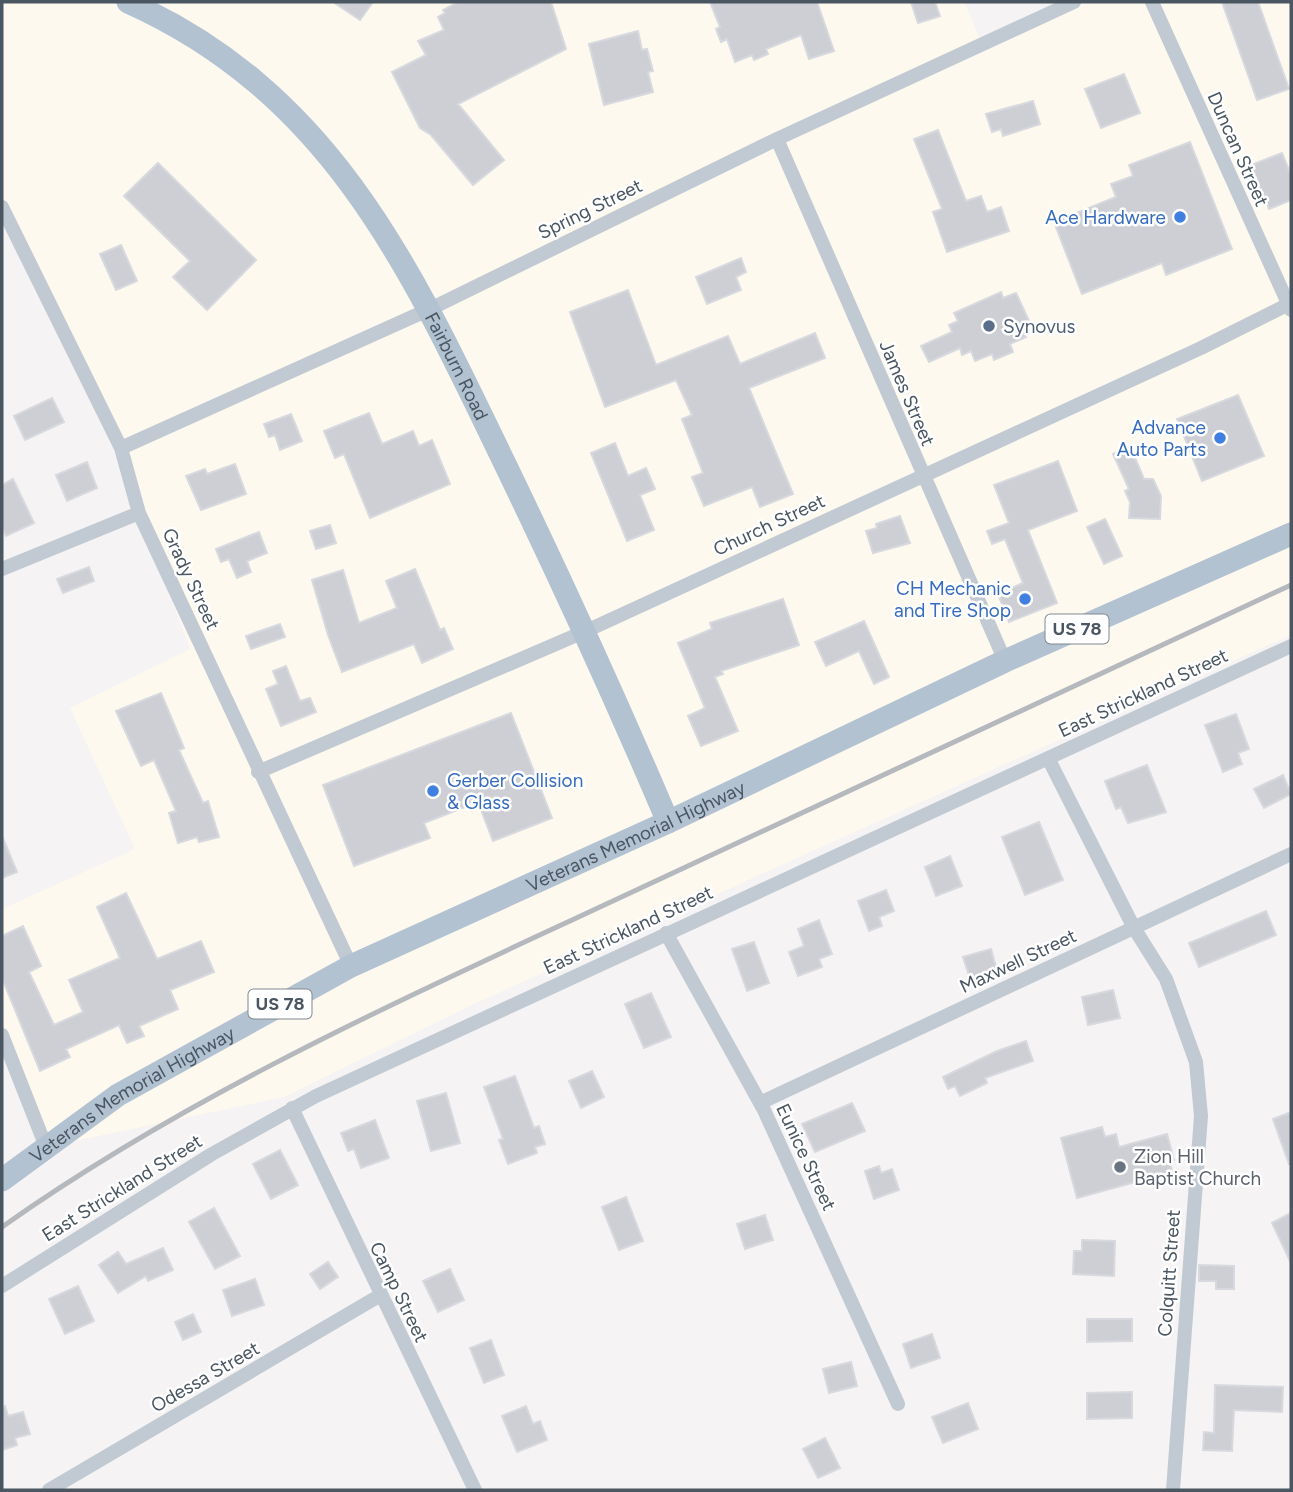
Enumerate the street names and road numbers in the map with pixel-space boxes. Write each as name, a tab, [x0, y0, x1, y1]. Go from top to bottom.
street label: Duncan Street	[1203, 88, 1273, 210]
street label: Spring Street	[534, 174, 646, 244]
street label: Fairburn Road	[420, 308, 494, 424]
street label: James Street	[874, 337, 940, 449]
street label: Church Street	[710, 489, 828, 561]
street label: Grady Street	[157, 524, 225, 634]
road number: US 78	[1046, 614, 1108, 644]
street label: East Strickland Street	[1055, 644, 1231, 742]
street label: Veterans Memorial Highway	[523, 775, 749, 896]
street label: East Strickland Street	[540, 881, 716, 979]
street label: Maxwell Street	[956, 924, 1080, 998]
road number: US 78	[248, 989, 312, 1018]
street label: Veterans Memorial Highway	[25, 1021, 238, 1167]
street label: Eunice Street	[771, 1100, 841, 1214]
street label: East Strickland Street	[38, 1129, 206, 1247]
street label: Colquitt Street	[1153, 1209, 1185, 1337]
street label: Camp Street	[365, 1238, 433, 1346]
street label: Odessa Street	[147, 1337, 263, 1417]

